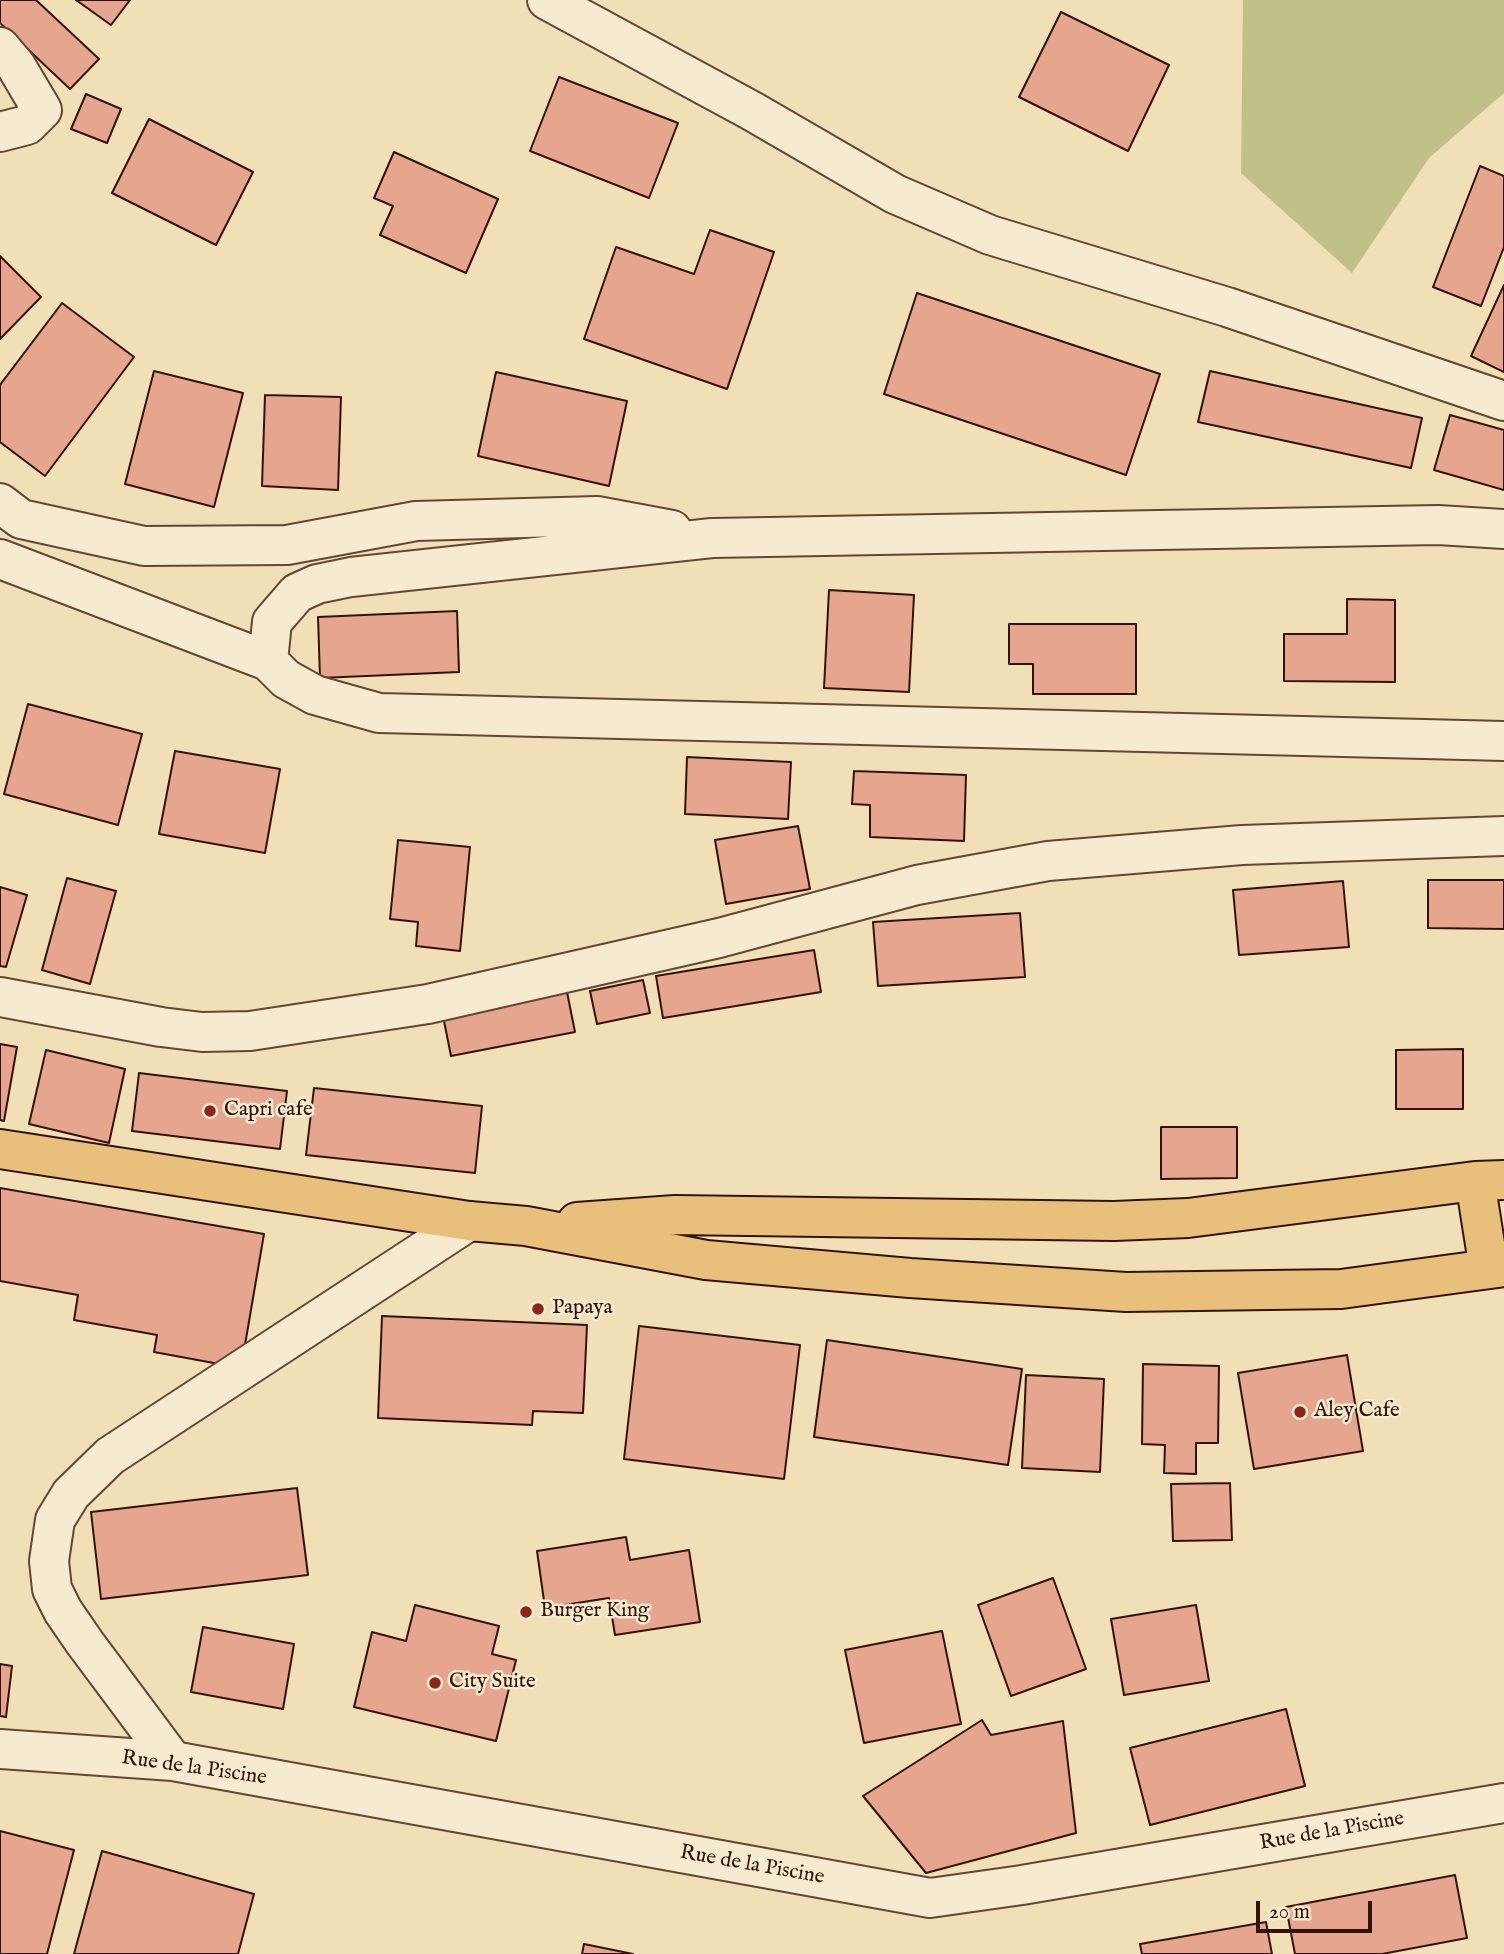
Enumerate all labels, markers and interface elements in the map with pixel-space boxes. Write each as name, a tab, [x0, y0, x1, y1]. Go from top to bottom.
place label: Capri cafe	[224, 1098, 313, 1124]
marker: Capri cafe	[202, 1103, 218, 1119]
place label: Papaya	[552, 1296, 613, 1322]
marker: Papaya	[530, 1301, 546, 1317]
place label: Aley Cafe	[1314, 1399, 1400, 1425]
marker: Aley Cafe	[1292, 1404, 1308, 1420]
place label: Burger King	[540, 1599, 649, 1625]
marker: Burger King	[518, 1604, 534, 1620]
place label: City Suite	[449, 1670, 536, 1696]
marker: City Suite	[427, 1675, 443, 1691]
street label: Rue de la Piscine	[120, 1746, 268, 1792]
street label: Rue de la Piscine	[1258, 1807, 1406, 1857]
street label: Rue de la Piscine	[678, 1841, 826, 1891]
scale bar	[1259, 1888, 1374, 1932]
text: 20 m	[1269, 1899, 1310, 1926]

